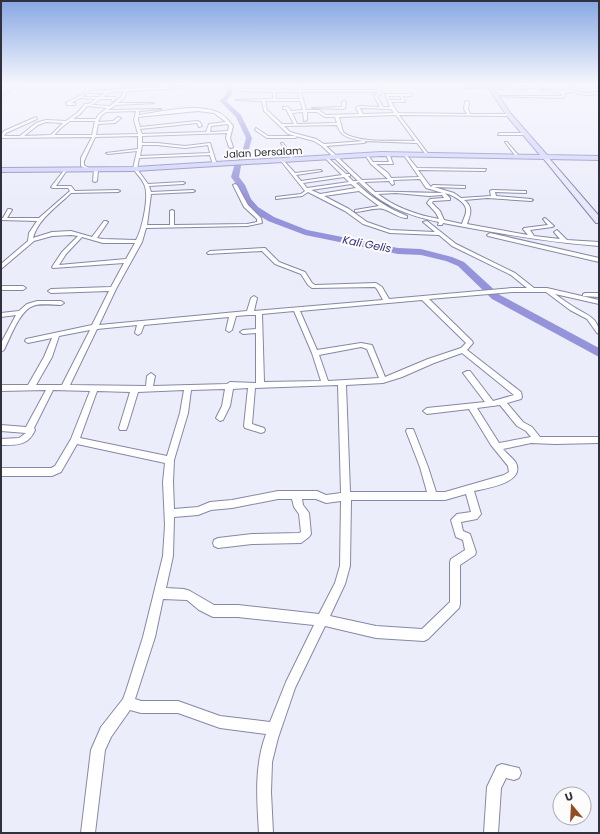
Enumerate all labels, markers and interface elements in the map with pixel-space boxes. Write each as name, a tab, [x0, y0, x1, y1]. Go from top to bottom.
street label: Jalan Dersalam	[223, 143, 303, 162]
water label: Kali Gelis	[341, 231, 393, 257]
north arrow	[552, 786, 592, 826]
text: U	[563, 788, 575, 805]

